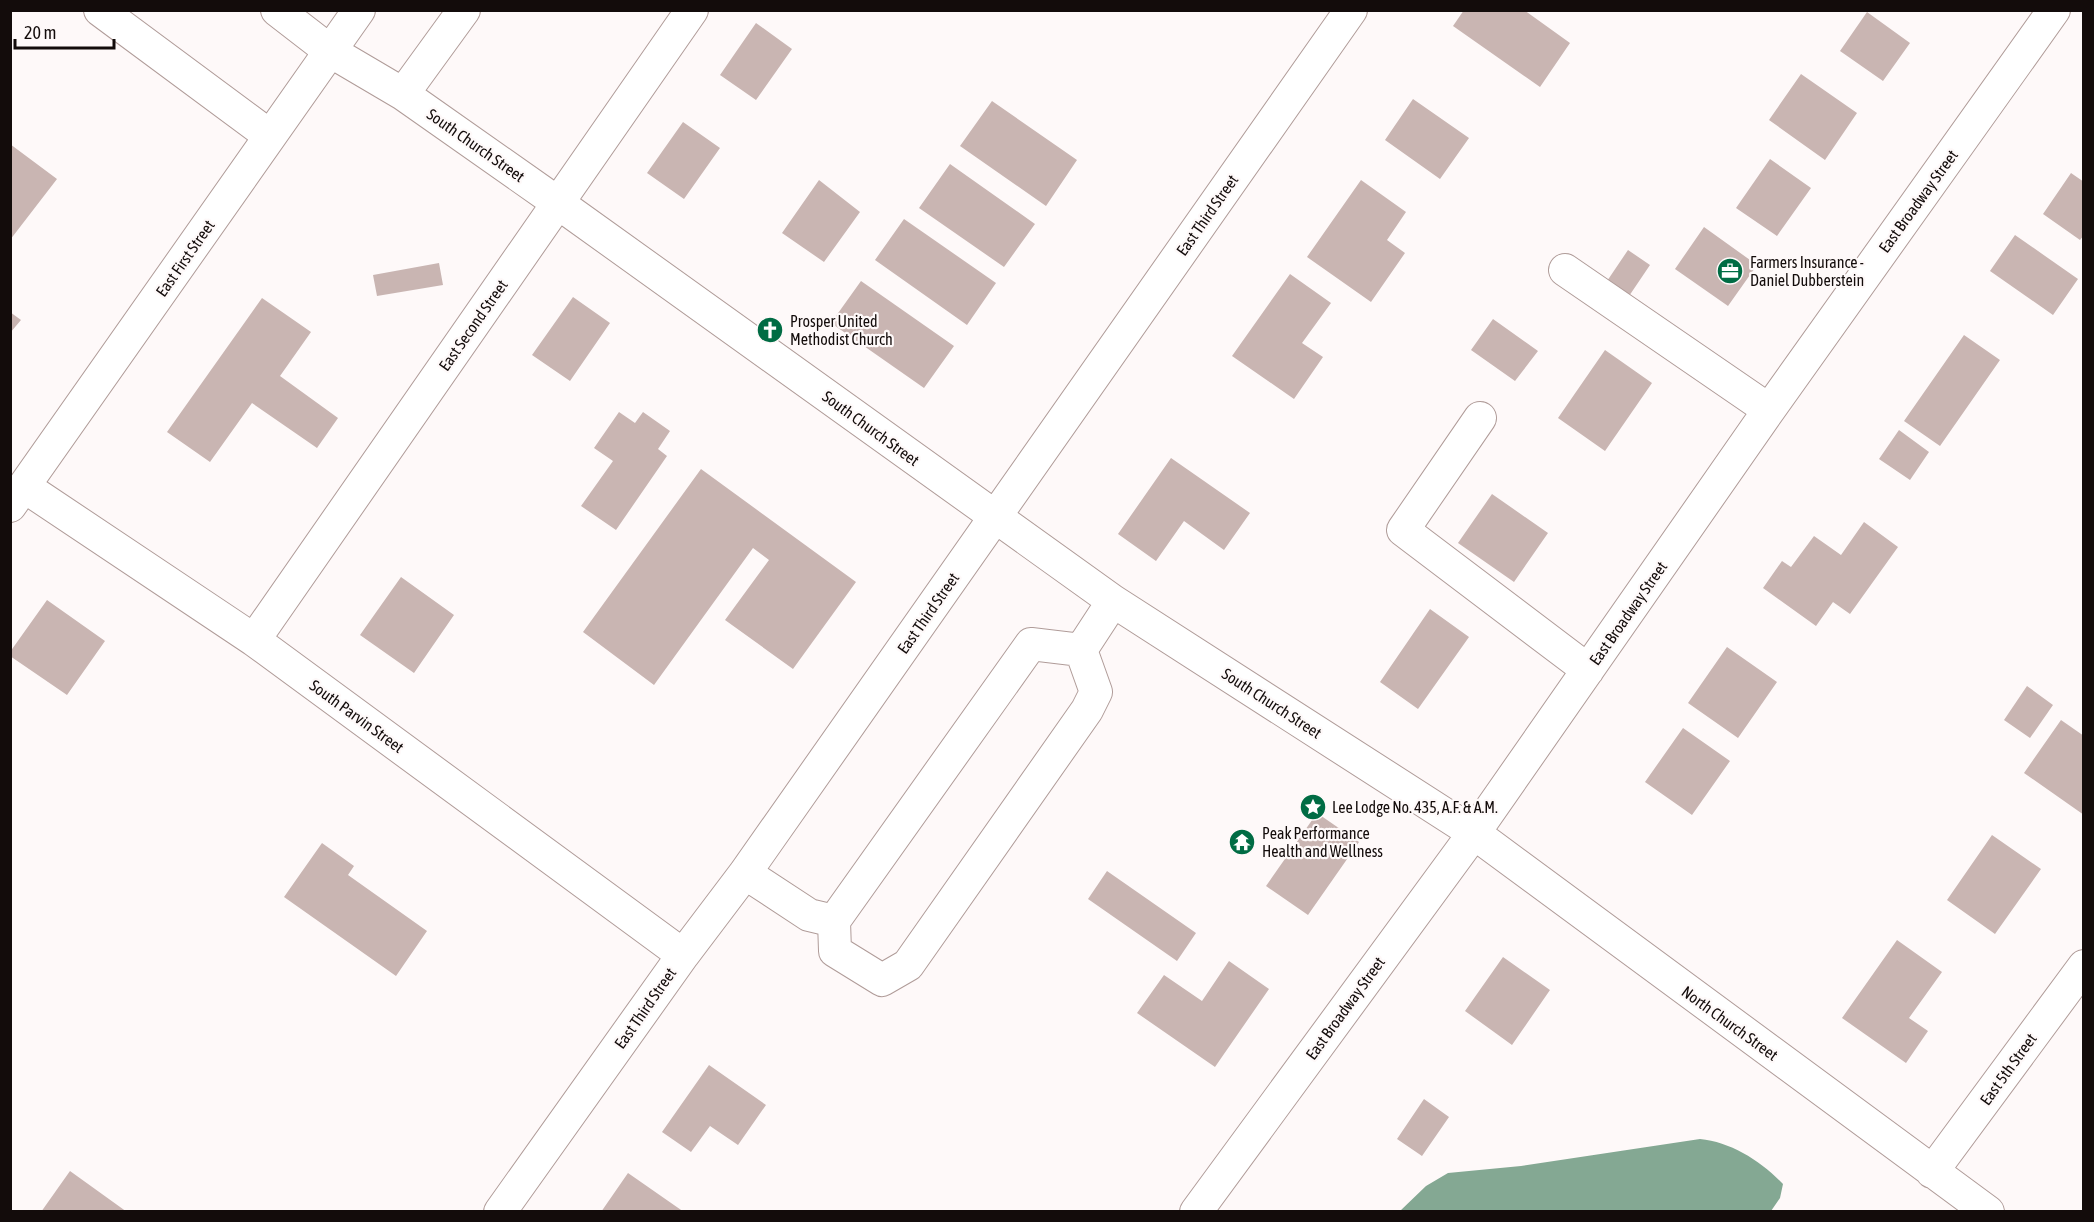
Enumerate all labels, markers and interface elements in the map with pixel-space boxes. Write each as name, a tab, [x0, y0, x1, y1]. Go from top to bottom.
scale bar	[15, 12, 114, 50]
text: 20 m	[24, 22, 56, 43]
street label: South Church Street	[424, 105, 529, 186]
street label: East Broadway Street	[1875, 146, 1962, 256]
street label: East Third Street	[1173, 171, 1242, 259]
street label: East First Street	[152, 216, 218, 300]
place label: Farmers Insurance - Daniel Dubberstein	[1750, 253, 1864, 289]
office icon: Farmers Insurance - Daniel Dubberstein	[1715, 256, 1745, 286]
street label: East Second Street	[435, 276, 511, 374]
place label: Prosper United Methodist Church	[790, 312, 893, 348]
church icon: Prosper United Methodist Church	[755, 315, 785, 345]
street label: South Church Street	[819, 387, 923, 469]
street label: East Broadway Street	[1586, 557, 1671, 669]
street label: East Third Street	[894, 569, 963, 657]
street label: South Church Street	[1219, 664, 1325, 742]
street label: South Parvin Street	[307, 676, 408, 756]
place icon: Lee Lodge No. 435, A.F. & A.M.	[1298, 792, 1328, 822]
place label: Lee Lodge No. 435, A.F. & A.M.	[1332, 798, 1498, 817]
place label: Peak Performance Health and Wellness	[1262, 824, 1383, 860]
temple icon: Peak Performance Health and Wellness	[1227, 827, 1257, 857]
street label: East Broadway Street	[1302, 953, 1389, 1063]
street label: East Third Street	[611, 964, 680, 1052]
street label: North Church Street	[1678, 982, 1782, 1064]
street label: East 5th Street	[1976, 1029, 2040, 1108]

